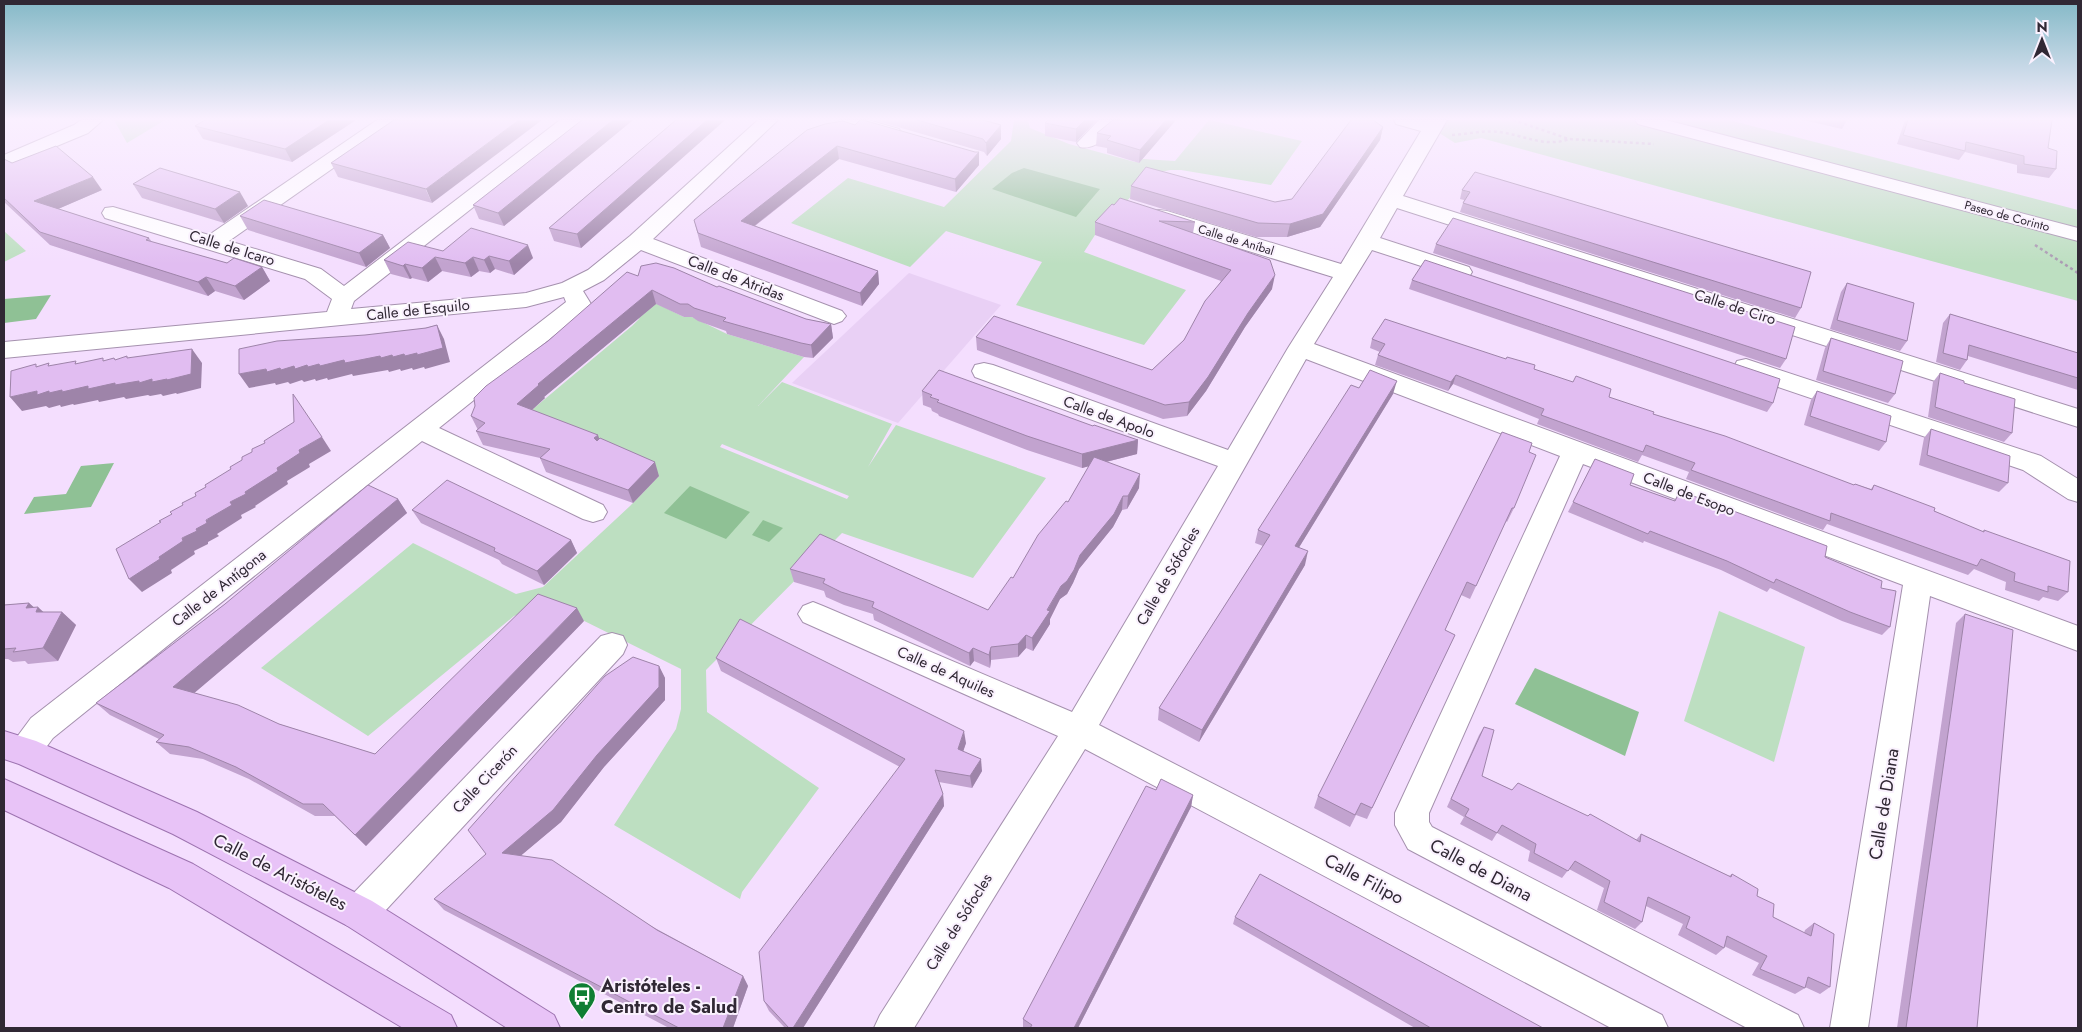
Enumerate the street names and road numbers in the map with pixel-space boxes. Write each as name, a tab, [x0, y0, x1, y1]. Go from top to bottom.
street label: Paseo de Corinto	[1962, 196, 2052, 236]
street label: Calle de Aníbal	[1196, 220, 1276, 260]
street label: Calle de Icaro	[186, 225, 278, 271]
street label: Calle de Atridas	[685, 249, 787, 307]
street label: Calle de Ciro	[1691, 283, 1779, 331]
street label: Calle de Esquilo	[365, 294, 471, 326]
street label: Calle de Apolo	[1060, 390, 1158, 444]
street label: Calle de Esopo	[1640, 466, 1738, 522]
street label: Calle de Sófocles	[1131, 523, 1205, 629]
street label: Calle de Antígona	[167, 544, 271, 632]
street label: Calle de Aquiles	[894, 641, 998, 703]
street label: Calle Cicerón	[447, 740, 523, 818]
street label: Calle de Diana	[1862, 746, 1906, 862]
street label: Calle de Aristóteles	[208, 827, 352, 917]
street label: Calle de Diana	[1425, 832, 1537, 908]
street label: Calle Filipo	[1320, 847, 1408, 911]
street label: Calle de Sófocles	[920, 869, 998, 975]

